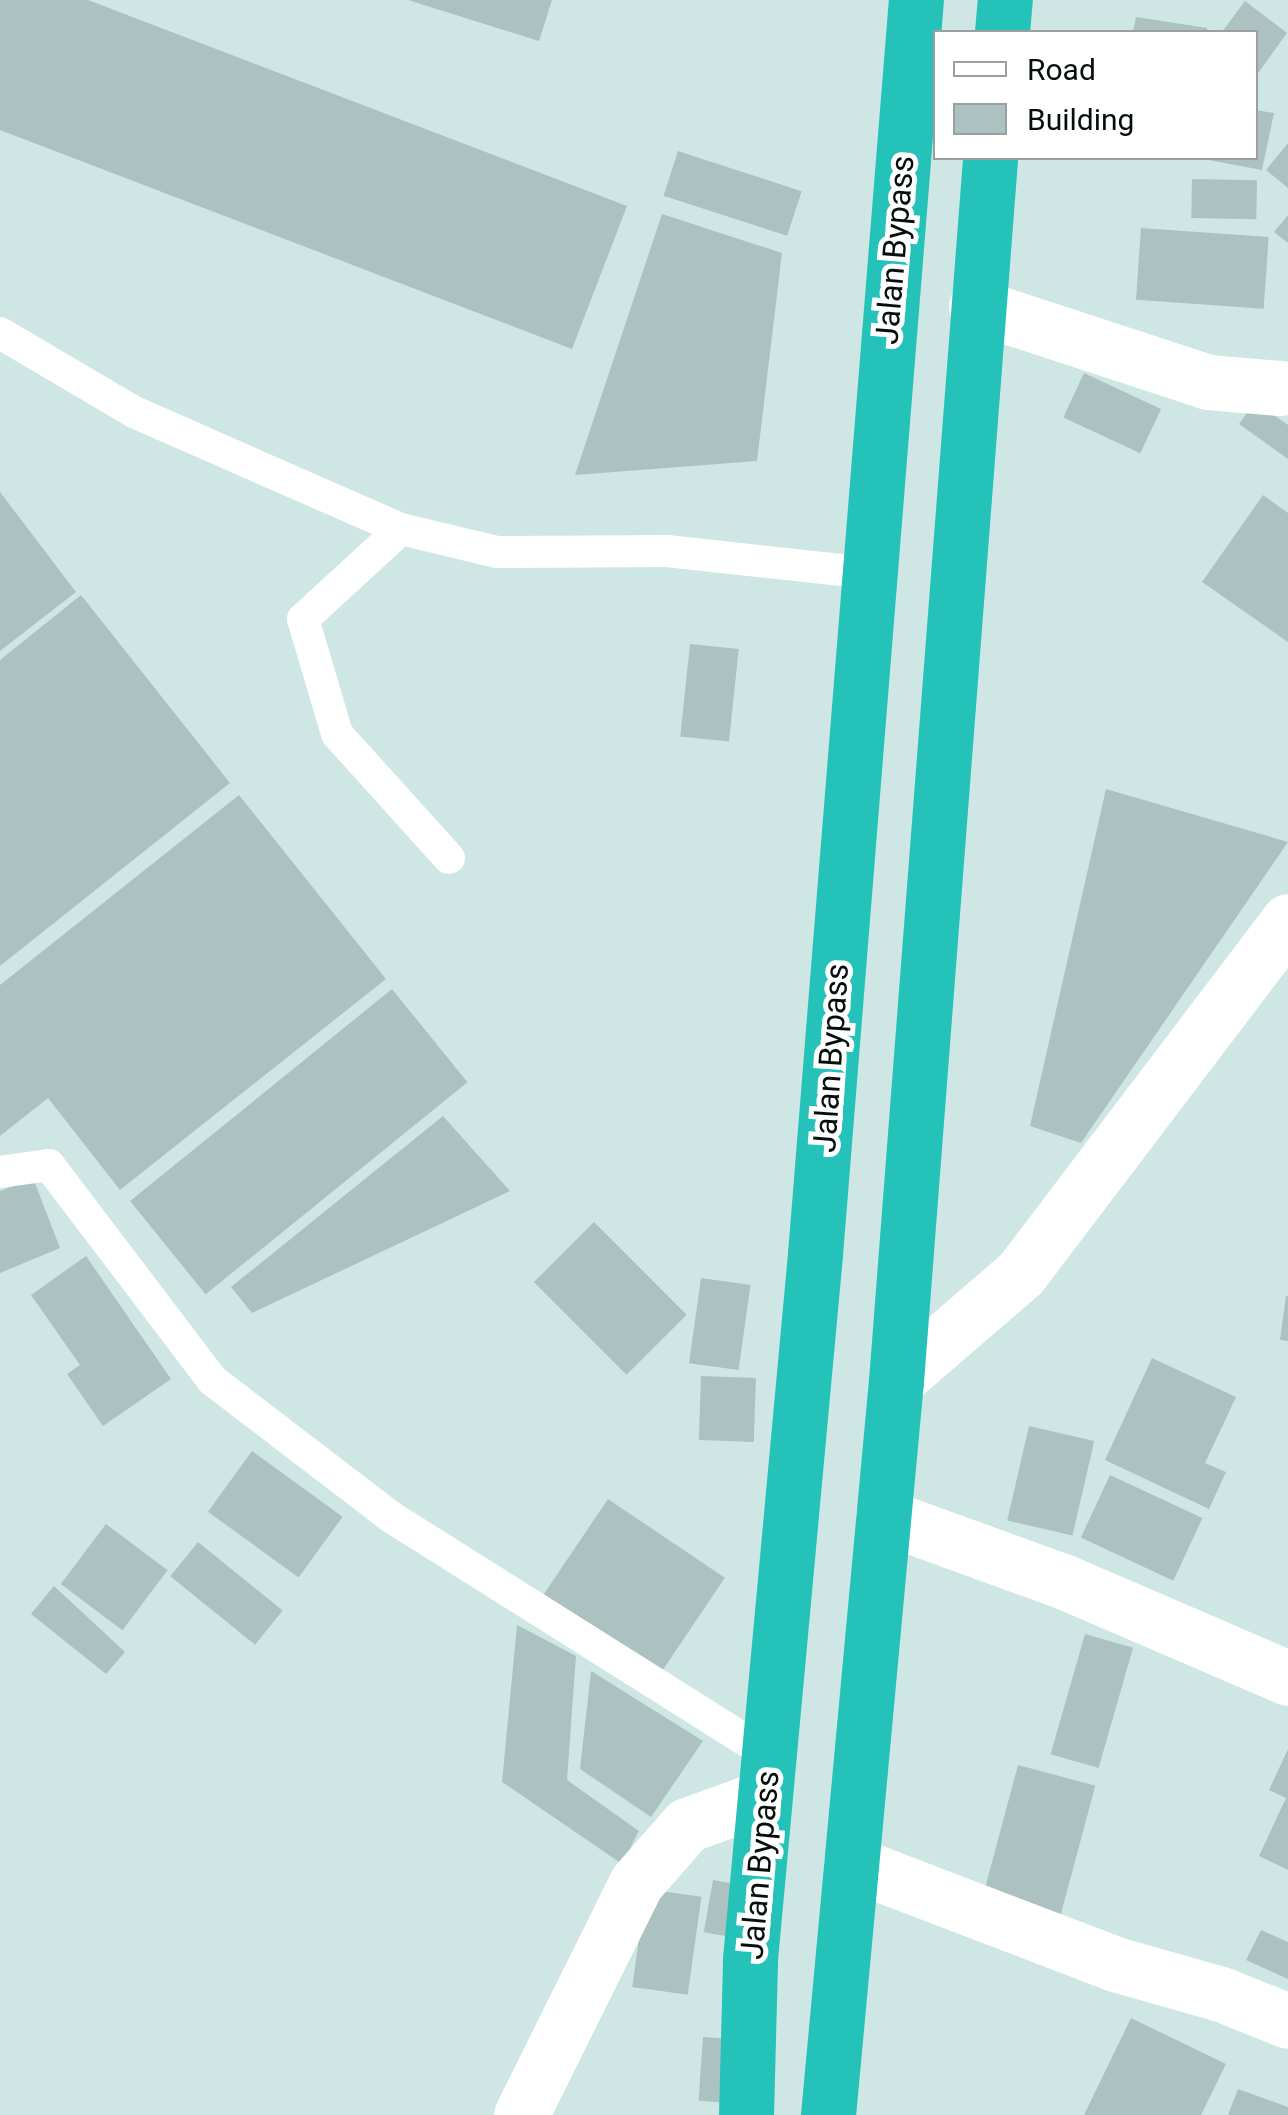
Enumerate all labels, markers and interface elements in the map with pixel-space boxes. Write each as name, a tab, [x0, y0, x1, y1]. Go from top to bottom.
legend	[933, 30, 1258, 160]
text: Road	[1027, 52, 1096, 87]
text: Building	[1027, 102, 1134, 137]
street label: Jalan Bypass	[868, 154, 922, 346]
street label: Jalan Bypass	[805, 962, 857, 1154]
street label: Jalan Bypass	[733, 1769, 787, 1961]

